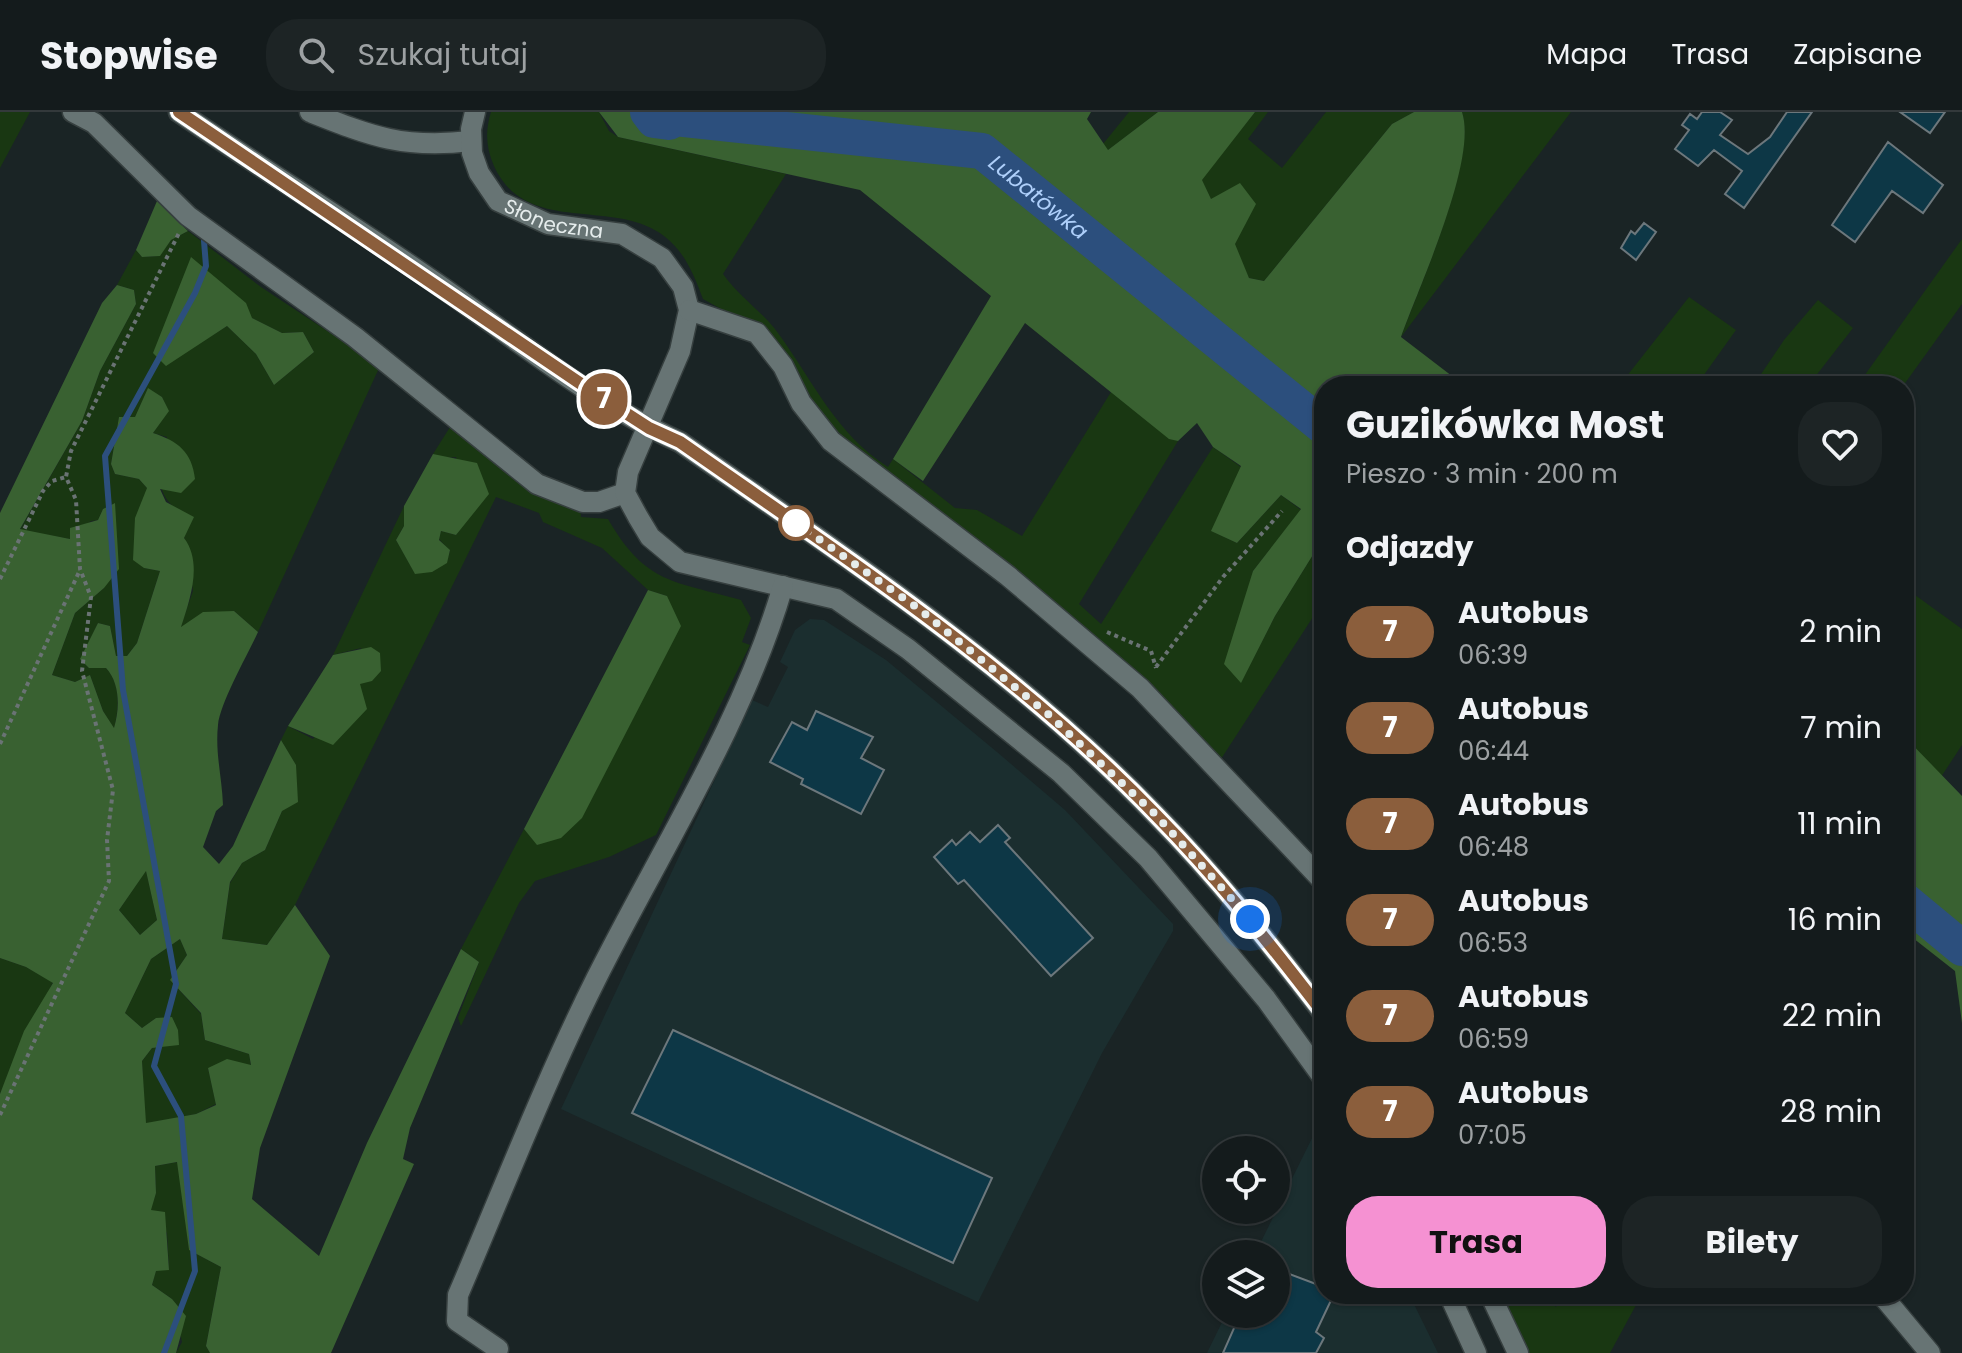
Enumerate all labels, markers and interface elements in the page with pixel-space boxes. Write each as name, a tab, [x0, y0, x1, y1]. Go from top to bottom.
search box	[266, 19, 826, 91]
text: Stopwise	[40, 29, 218, 82]
icon: search	[294, 33, 338, 77]
text: Szukaj tutaj	[358, 33, 528, 76]
text: Mapa	[1546, 35, 1627, 74]
text: Trasa	[1671, 35, 1749, 74]
text: Zapisane	[1793, 35, 1922, 74]
water label: Lubatówka	[982, 148, 1095, 247]
street label: Słoneczna	[500, 192, 605, 245]
line badge: 7	[578, 373, 630, 425]
text: 7	[597, 379, 611, 418]
text: Guzikówka Most	[1346, 398, 1664, 451]
button: heart	[1798, 402, 1882, 486]
text: Pieszo · 3 min · 200 m	[1346, 456, 1618, 492]
unlabelled marker	[779, 506, 813, 540]
text: Odjazdy	[1346, 526, 1473, 569]
text: Autobus	[1458, 591, 1589, 634]
text: 2 min	[1799, 610, 1882, 653]
text: 7	[1383, 612, 1397, 651]
text: 06:39	[1458, 637, 1528, 673]
text: Autobus	[1458, 687, 1589, 730]
text: 7 min	[1800, 706, 1882, 749]
text: 7	[1383, 708, 1397, 747]
text: 06:44	[1458, 733, 1529, 769]
text: Autobus	[1458, 783, 1589, 826]
text: 11 min	[1797, 802, 1882, 845]
text: 7	[1383, 804, 1397, 843]
text: 06:48	[1458, 829, 1529, 865]
text: Autobus	[1458, 879, 1589, 922]
text: 16 min	[1788, 898, 1882, 941]
your location	[1230, 899, 1270, 939]
text: 7	[1383, 900, 1397, 939]
text: 06:53	[1458, 925, 1528, 961]
text: Autobus	[1458, 975, 1589, 1018]
text: 22 min	[1782, 994, 1882, 1037]
text: 7	[1383, 996, 1397, 1035]
text: 06:59	[1458, 1021, 1529, 1057]
text: Autobus	[1458, 1071, 1589, 1114]
text: 28 min	[1780, 1090, 1882, 1133]
text: 7	[1383, 1092, 1397, 1131]
text: 07:05	[1458, 1117, 1527, 1153]
map controls	[1202, 1136, 1290, 1328]
button: locate	[1202, 1136, 1290, 1224]
button: Trasa	[1346, 1196, 1606, 1288]
button: Bilety	[1622, 1196, 1882, 1288]
button: layers	[1202, 1240, 1290, 1328]

